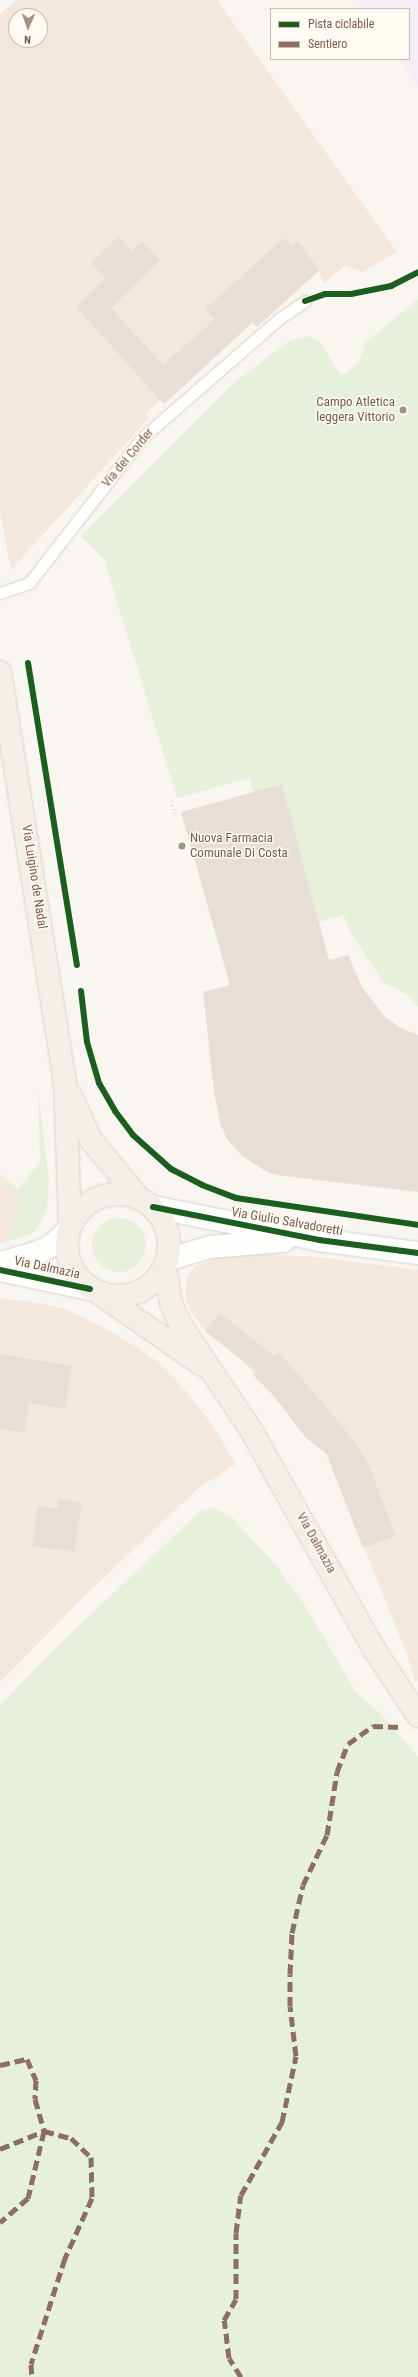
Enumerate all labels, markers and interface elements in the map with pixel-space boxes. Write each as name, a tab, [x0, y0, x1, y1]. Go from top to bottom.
north arrow	[8, 8, 48, 48]
legend	[270, 8, 410, 60]
text: Pista ciclabile	[308, 17, 374, 31]
text: N	[24, 33, 31, 46]
text: Sentiero	[308, 37, 347, 51]
place label: Campo Atletica leggera Vittorio	[316, 395, 395, 426]
marker: Campo Atletica leggera Vittorio	[398, 405, 408, 415]
street label: Via dei Corder	[99, 425, 157, 491]
street label: Via Luigino de Nadal	[18, 824, 50, 930]
place label: Nuova Farmacia Comunale Di Costa	[190, 831, 288, 862]
marker: Nuova Farmacia Comunale Di Costa	[177, 841, 187, 851]
street label: Via Giulio Salvadoretti	[230, 1204, 344, 1240]
street label: Via Dalmazia	[13, 1253, 81, 1283]
street label: Via Dalmazia	[293, 1510, 339, 1576]

